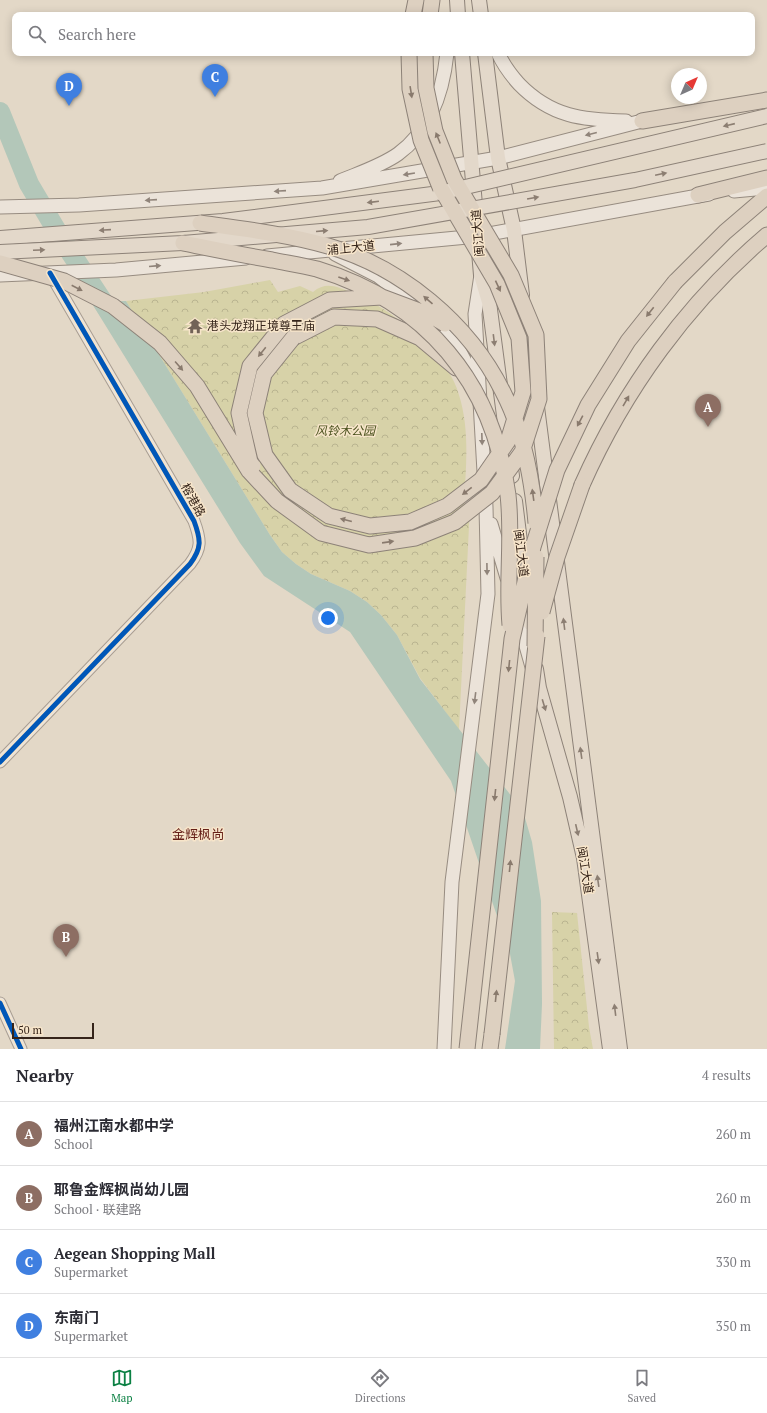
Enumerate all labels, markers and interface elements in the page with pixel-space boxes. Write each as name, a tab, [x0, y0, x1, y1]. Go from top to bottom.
search box	[12, 12, 755, 56]
icon: search	[26, 23, 48, 45]
text: Search here	[58, 24, 136, 44]
pin: C	[202, 64, 228, 97]
north arrow	[671, 68, 707, 104]
pin: D	[56, 73, 82, 106]
one-way arrow	[408, 86, 414, 98]
one-way arrow	[723, 122, 735, 128]
one-way arrow	[434, 132, 440, 144]
one-way arrow	[584, 132, 597, 138]
one-way arrow	[655, 170, 667, 176]
one-way arrow	[403, 171, 415, 177]
one-way arrow	[274, 188, 286, 195]
one-way arrow	[527, 194, 540, 200]
one-way arrow	[145, 197, 157, 204]
one-way arrow	[367, 199, 380, 205]
street label: 闽江大道	[468, 208, 487, 258]
one-way arrow	[99, 227, 111, 234]
one-way arrow	[316, 227, 328, 234]
street label: 浦上大道	[326, 238, 376, 257]
one-way arrow	[390, 241, 402, 247]
one-way arrow	[33, 247, 45, 254]
one-way arrow	[149, 263, 161, 270]
one-way arrow	[338, 276, 350, 282]
one-way arrow	[495, 280, 501, 291]
one-way arrow	[71, 285, 83, 291]
one-way arrow	[423, 295, 433, 305]
one-way arrow	[646, 307, 655, 318]
temple icon: 港头龙翔正境尊王庙	[186, 317, 204, 335]
place label: 港头龙翔正境尊王庙	[207, 318, 315, 333]
one-way arrow	[491, 334, 497, 346]
one-way arrow	[257, 346, 266, 357]
one-way arrow	[175, 360, 184, 371]
pin: A	[695, 394, 721, 427]
one-way arrow	[622, 395, 629, 407]
one-way arrow	[577, 415, 583, 427]
park label: 风铃木公园	[315, 423, 377, 438]
one-way arrow	[479, 433, 485, 446]
street label: 榕港路	[178, 480, 209, 519]
one-way arrow	[461, 487, 472, 496]
one-way arrow	[530, 489, 536, 501]
one-way arrow	[340, 517, 352, 523]
street label: 闽江大道	[511, 528, 532, 578]
one-way arrow	[382, 539, 394, 545]
one-way arrow	[484, 563, 491, 575]
your location	[318, 608, 338, 628]
one-way arrow	[561, 618, 567, 630]
one-way arrow	[506, 660, 512, 672]
one-way arrow	[472, 692, 478, 704]
one-way arrow	[541, 699, 547, 711]
one-way arrow	[578, 747, 584, 759]
one-way arrow	[492, 789, 498, 801]
one-way arrow	[575, 824, 581, 836]
district label: 金辉枫尚	[172, 825, 224, 843]
street label: 闽江大道	[574, 845, 597, 895]
one-way arrow	[507, 860, 514, 872]
one-way arrow	[595, 875, 602, 887]
pin: B	[53, 924, 79, 957]
one-way arrow	[595, 952, 601, 964]
one-way arrow	[493, 990, 499, 1002]
one-way arrow	[612, 1004, 618, 1016]
scale bar	[12, 1021, 94, 1040]
text: 50 m	[18, 1023, 42, 1037]
text: Nearby	[16, 1064, 74, 1087]
text: 4 results	[702, 1066, 751, 1084]
text: 福州江南水都中学	[54, 1115, 174, 1135]
text: A	[24, 1125, 34, 1143]
text: 260 m	[716, 1125, 751, 1143]
text: School	[54, 1135, 93, 1153]
text: 耶鲁金辉枫尚幼儿园	[54, 1179, 189, 1199]
text: B	[25, 1189, 33, 1207]
text: 260 m	[716, 1189, 751, 1207]
text: School · 联建路	[54, 1200, 141, 1218]
text: Aegean Shopping Mall	[54, 1243, 216, 1263]
text: C	[25, 1253, 33, 1271]
text: 330 m	[716, 1253, 751, 1271]
text: Supermarket	[54, 1263, 128, 1281]
text: 东南门	[54, 1307, 99, 1327]
text: D	[24, 1317, 34, 1335]
text: 350 m	[716, 1317, 751, 1335]
text: Supermarket	[54, 1327, 128, 1345]
tab: Map	[111, 1367, 133, 1405]
tab: Directions	[355, 1367, 406, 1405]
tab: Saved	[628, 1367, 656, 1405]

